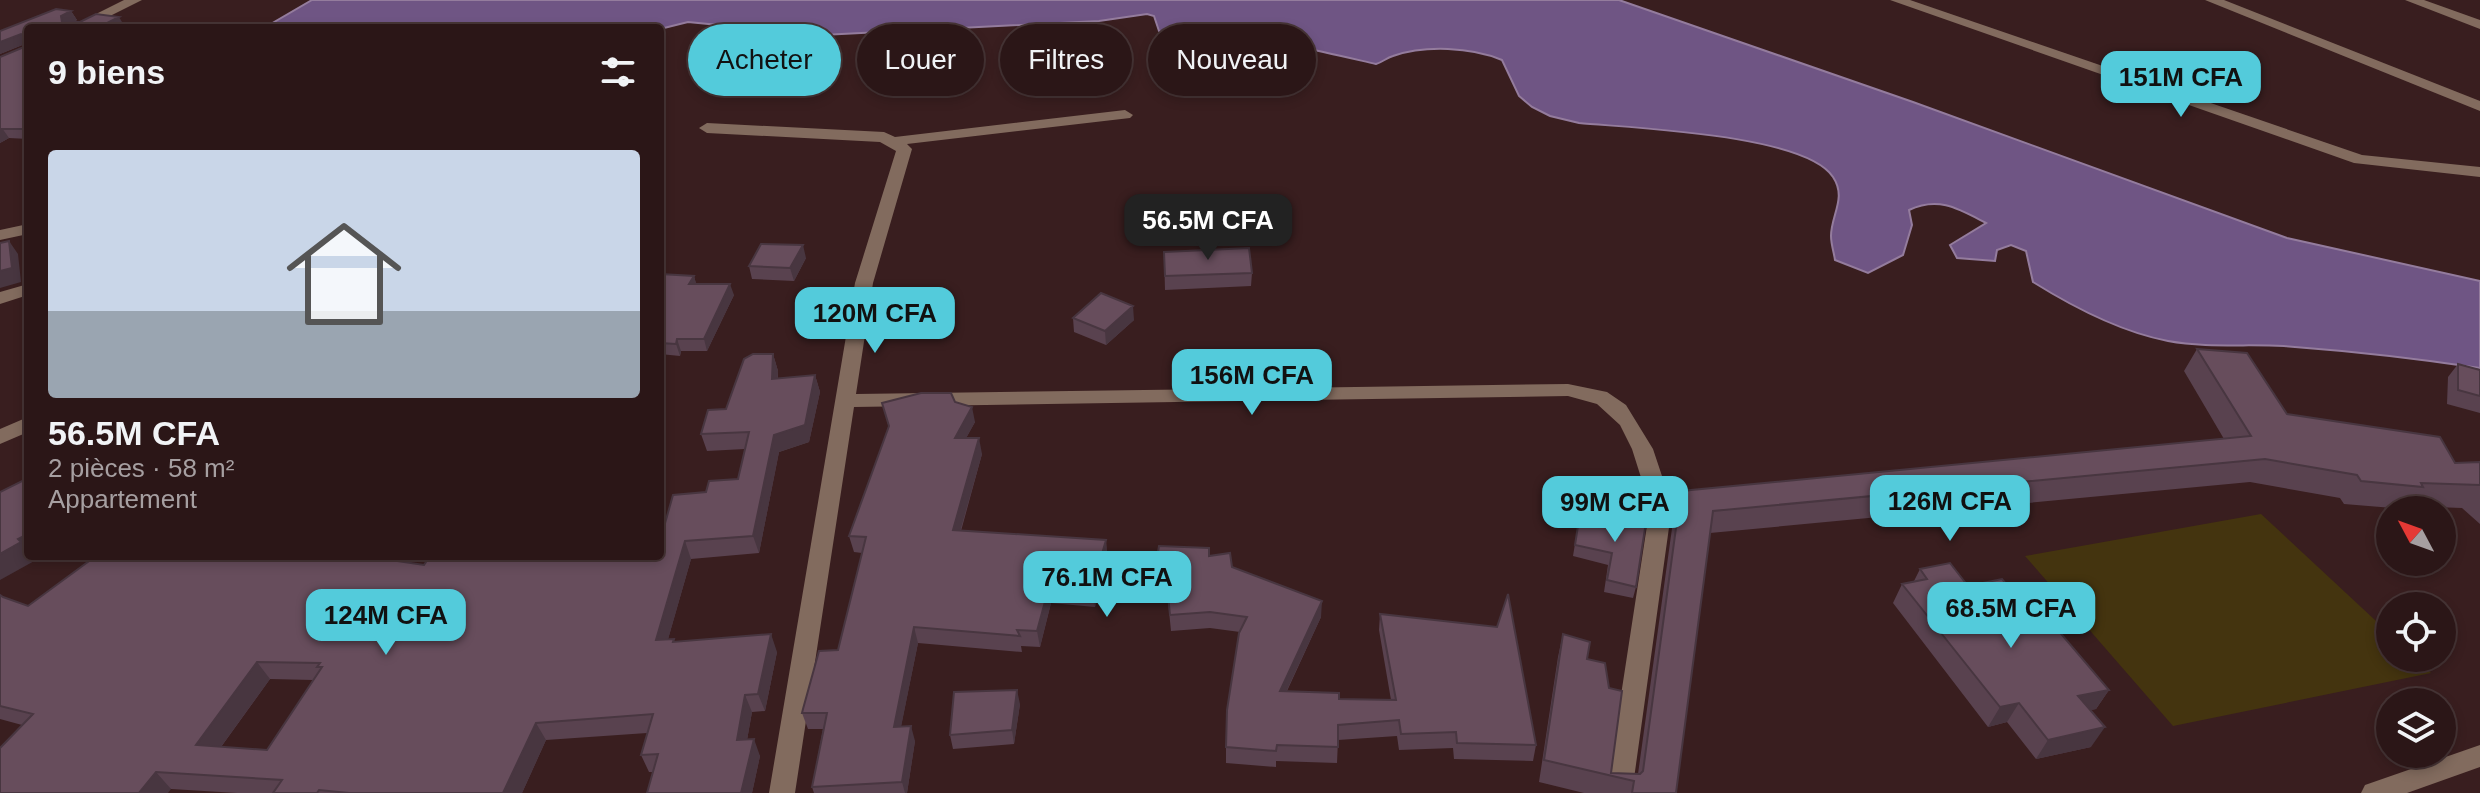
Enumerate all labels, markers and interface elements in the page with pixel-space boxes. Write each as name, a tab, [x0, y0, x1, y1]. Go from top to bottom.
chip: Acheter	[688, 24, 841, 96]
chip: Louer	[857, 24, 984, 96]
chip: Filtres	[1000, 24, 1132, 96]
chip: Nouveau	[1148, 24, 1316, 96]
icon: filters	[596, 50, 640, 94]
pin: 151M CFA	[2098, 51, 2264, 119]
text: 9 biens	[48, 53, 165, 91]
text: 151M CFA	[2119, 62, 2243, 92]
pin: 56.5M CFA	[1116, 194, 1300, 262]
icon: home	[272, 202, 416, 346]
text: 56.5M CFA	[1142, 205, 1274, 235]
pin: 120M CFA	[792, 287, 958, 355]
text: 120M CFA	[813, 298, 937, 328]
pin: 156M CFA	[1169, 349, 1335, 417]
text: 156M CFA	[1190, 360, 1314, 390]
text: 56.5M CFA	[48, 414, 220, 452]
text: 2 pièces · 58 m²	[48, 453, 234, 483]
pin: 126M CFA	[1867, 475, 2033, 543]
pin: 99M CFA	[1541, 476, 1689, 544]
text: Appartement	[48, 484, 197, 514]
text: 126M CFA	[1888, 486, 2012, 516]
text: 99M CFA	[1560, 487, 1670, 517]
north arrow	[2376, 496, 2456, 576]
map controls	[2376, 496, 2456, 768]
pin: 76.1M CFA	[1015, 551, 1199, 619]
text: 76.1M CFA	[1041, 562, 1173, 592]
pin: 68.5M CFA	[1919, 582, 2103, 650]
pin: 124M CFA	[303, 589, 469, 657]
button: locate	[2376, 592, 2456, 672]
text: 68.5M CFA	[1945, 593, 2077, 623]
text: 124M CFA	[324, 600, 448, 630]
button: layers	[2376, 688, 2456, 768]

